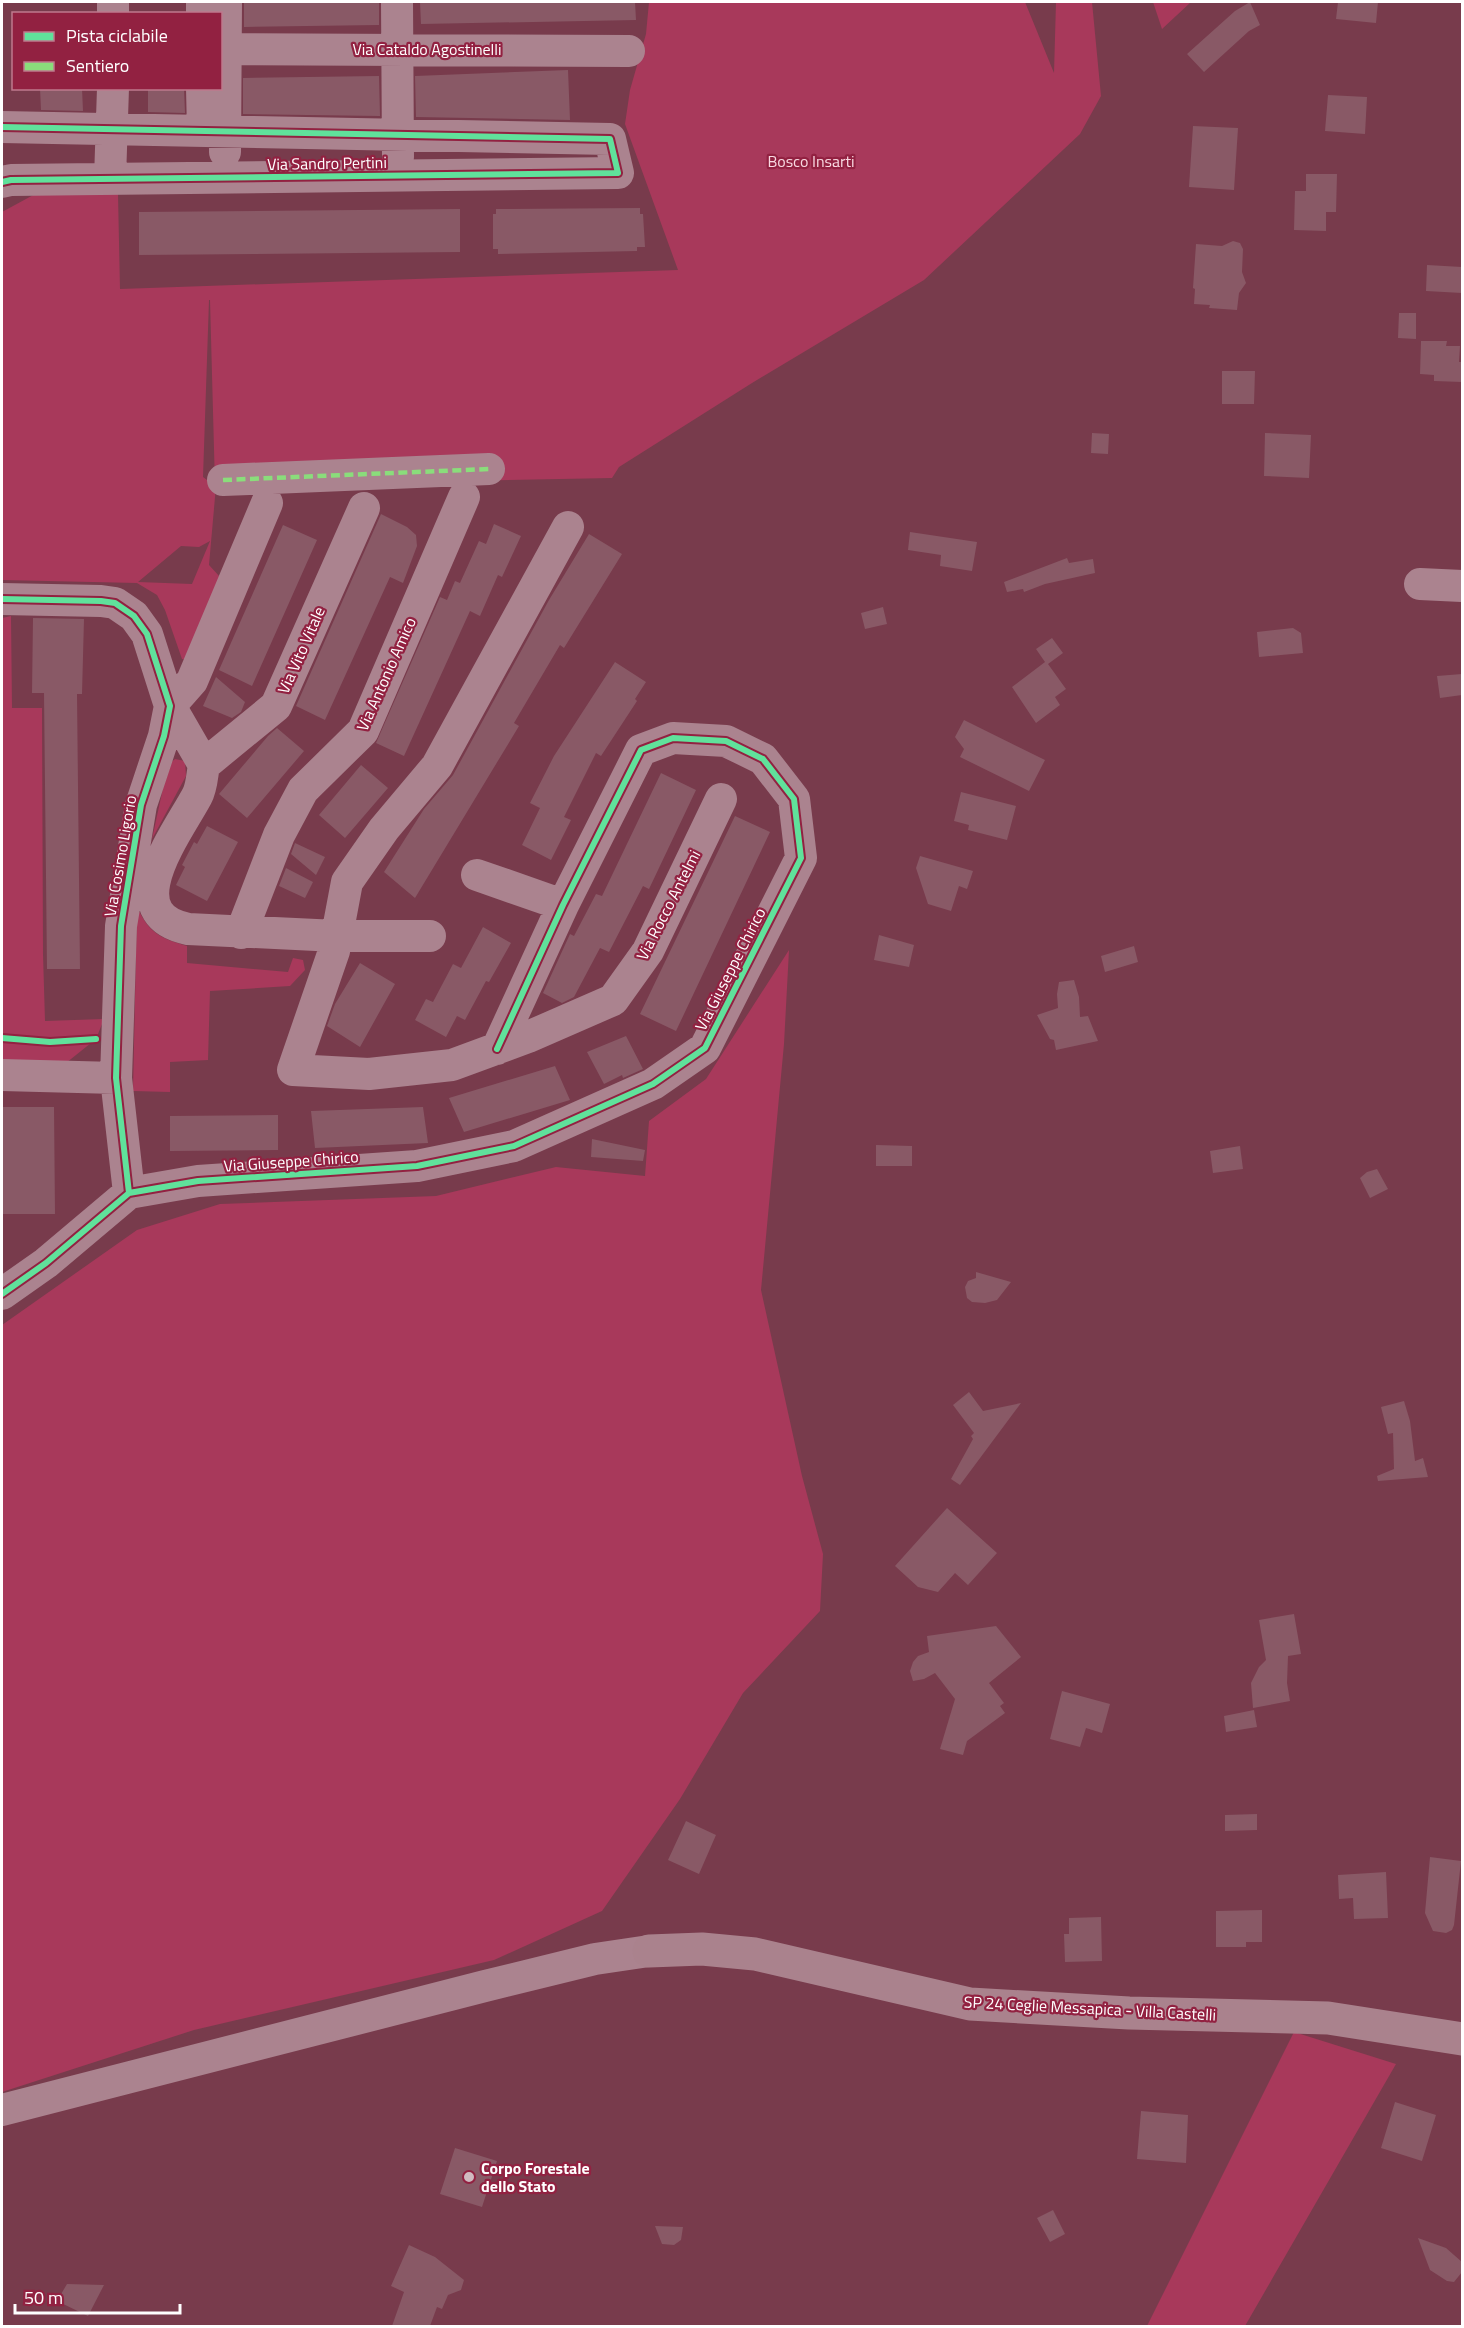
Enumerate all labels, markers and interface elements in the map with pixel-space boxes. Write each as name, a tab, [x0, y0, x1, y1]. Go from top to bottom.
legend	[12, 12, 222, 90]
text: Pista ciclabile	[66, 22, 168, 49]
street label: Via Cataldo Agostinelli	[352, 37, 502, 61]
text: Sentiero	[66, 52, 129, 79]
park label: Bosco Insarti	[767, 149, 855, 173]
street label: Via Sandro Pertini	[267, 150, 387, 176]
street label: Via Vito Vitale	[271, 603, 331, 697]
street label: Via Antonio Amico	[350, 613, 422, 735]
street label: Via Cosimo Ligorio	[98, 793, 142, 919]
street label: Via Rocco Antelmi	[630, 846, 706, 964]
street label: Via Giuseppe Chirico	[689, 903, 771, 1035]
street label: Via Giuseppe Chirico	[223, 1144, 359, 1178]
street label: SP 24 Ceglie Messapica - Villa Castelli	[963, 1989, 1217, 2027]
place label: Corpo Forestale dello Stato	[481, 2156, 590, 2198]
marker: Corpo Forestale dello Stato	[462, 2170, 476, 2184]
scale bar	[15, 2277, 180, 2315]
text: 50 m	[24, 2284, 63, 2311]

